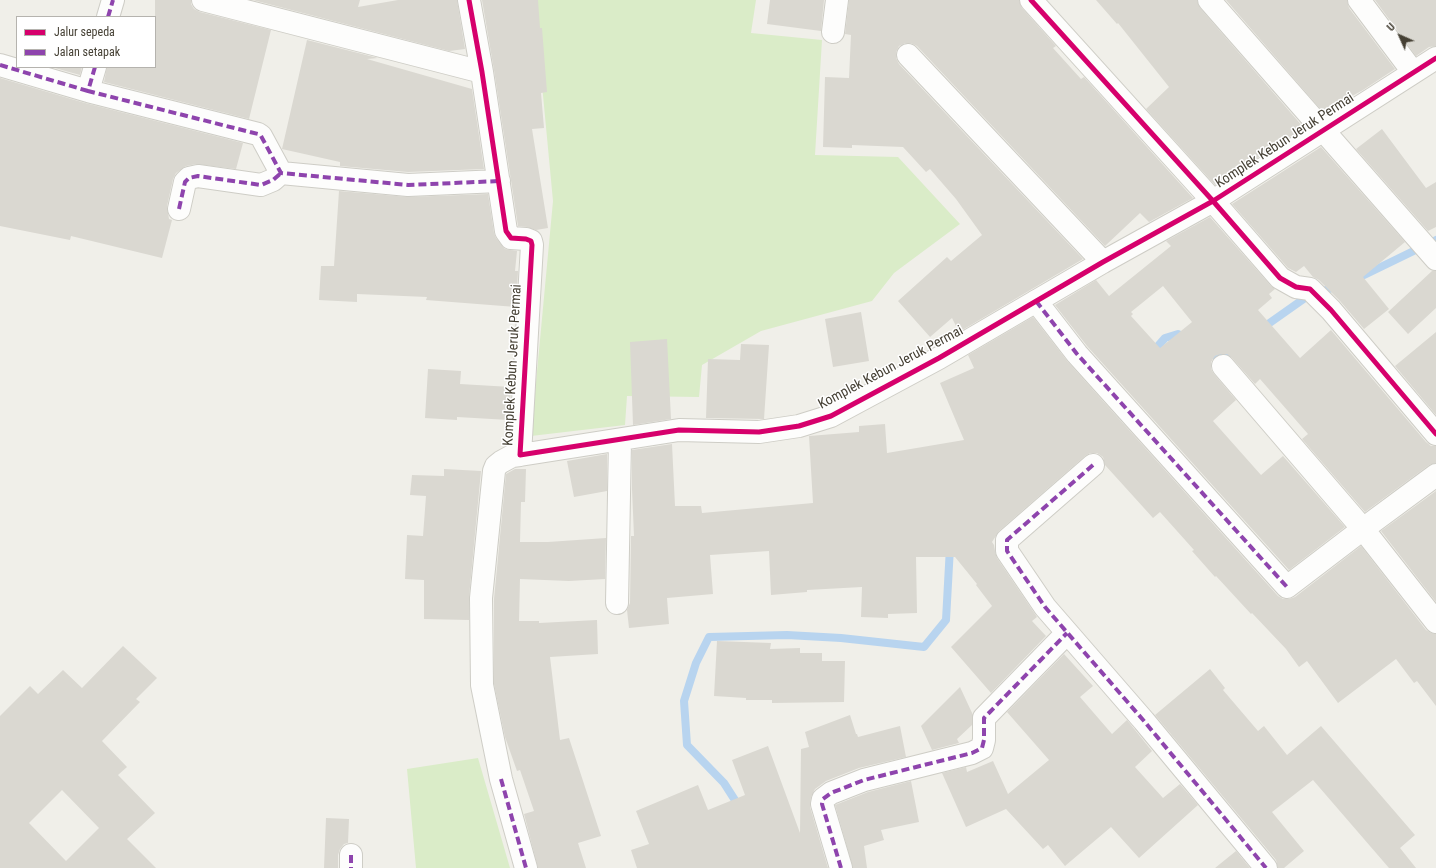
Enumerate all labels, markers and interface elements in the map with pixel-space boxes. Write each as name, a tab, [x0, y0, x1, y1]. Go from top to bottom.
legend	[16, 16, 156, 68]
north arrow	[1380, 16, 1420, 56]
text: U	[1384, 20, 1398, 34]
text: Jalur sepeda	[54, 25, 115, 39]
text: Jalan setapak	[54, 45, 120, 59]
street label: Komplek Kebun Jeruk Permai	[1213, 90, 1357, 192]
street label: Komplek Kebun Jeruk Permai	[500, 284, 526, 446]
street label: Komplek Kebun Jeruk Permai	[816, 323, 966, 413]

